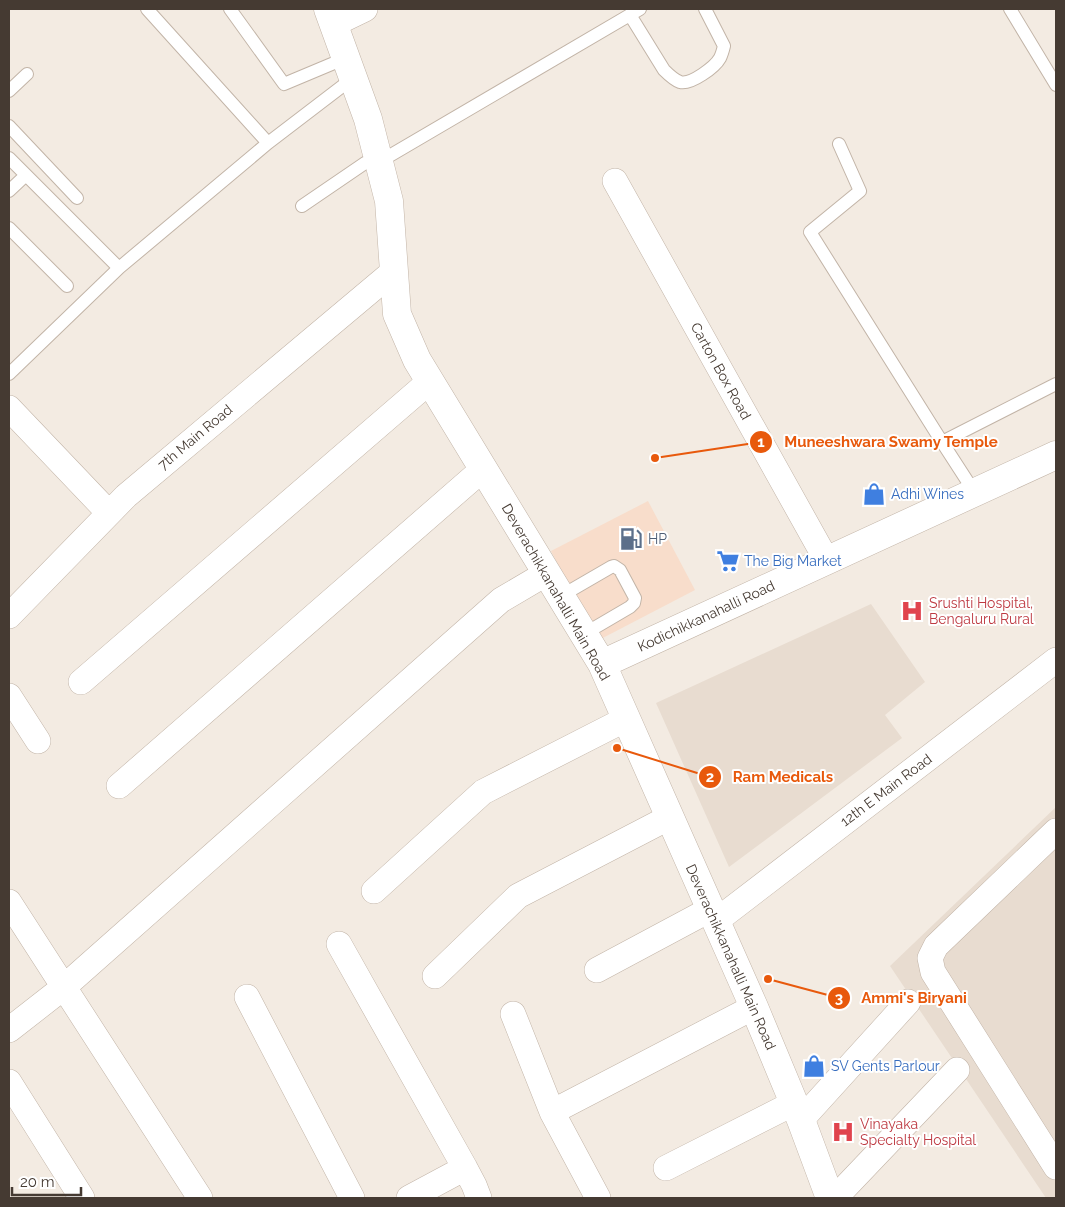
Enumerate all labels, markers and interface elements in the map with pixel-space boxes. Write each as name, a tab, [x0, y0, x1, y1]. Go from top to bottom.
street label: Carton Box Road	[688, 320, 754, 422]
street label: 7th Main Road	[155, 401, 235, 473]
callout: Muneeshwara Swamy Temple	[749, 427, 1008, 457]
text: 1	[757, 433, 765, 451]
text: Muneeshwara Swamy Temple	[784, 433, 998, 451]
shop icon: Adhi Wines	[861, 481, 887, 507]
place label: Adhi Wines	[891, 486, 964, 502]
street label: Deverachikkanahalli Main Road	[499, 501, 613, 683]
fuel station icon: HP	[618, 526, 644, 552]
place label: HP	[648, 531, 667, 547]
supermarket icon: The Big Market	[715, 548, 741, 574]
place label: The Big Market	[744, 553, 842, 569]
street label: Kodichikkanahalli Road	[635, 577, 777, 655]
place label: Srushti Hospital, Bengaluru Rural	[929, 595, 1034, 627]
hospital icon: Srushti Hospital, Bengaluru Rural	[899, 598, 925, 624]
street label: 12th E Main Road	[837, 751, 935, 829]
callout: Ram Medicals	[697, 762, 843, 792]
text: 2	[706, 768, 714, 786]
text: Ram Medicals	[733, 768, 833, 786]
street label: Deverachikkanahalli Main Road	[683, 862, 779, 1052]
callout: Ammi's Biryani	[826, 983, 977, 1013]
text: 3	[835, 989, 843, 1007]
text: Ammi's Biryani	[861, 989, 967, 1007]
shop icon: SV Gents Parlour	[801, 1053, 827, 1079]
place label: SV Gents Parlour	[831, 1058, 940, 1074]
place label: Vinayaka Specialty Hospital	[860, 1116, 976, 1148]
hospital icon: Vinayaka Specialty Hospital	[830, 1119, 856, 1145]
scale bar	[12, 1164, 81, 1196]
text: 20 m	[20, 1173, 55, 1191]

